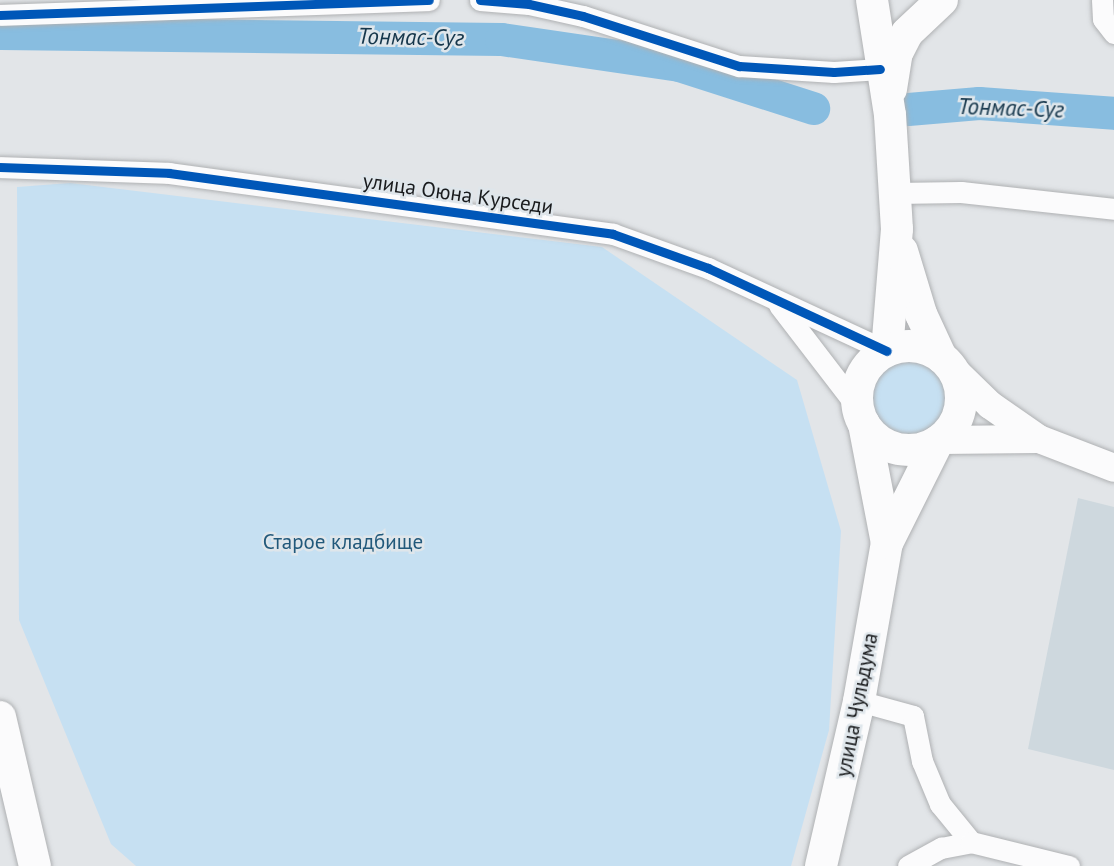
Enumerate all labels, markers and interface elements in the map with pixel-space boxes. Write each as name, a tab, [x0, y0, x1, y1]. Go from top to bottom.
water label: Тонмас-Суг	[357, 22, 465, 52]
water label: Тонмас-Суг	[957, 92, 1065, 124]
street label: улица Оюна Курседи	[361, 168, 555, 220]
park label: Старое кладбище	[263, 529, 423, 555]
street label: улица Чульдума	[831, 631, 883, 779]

